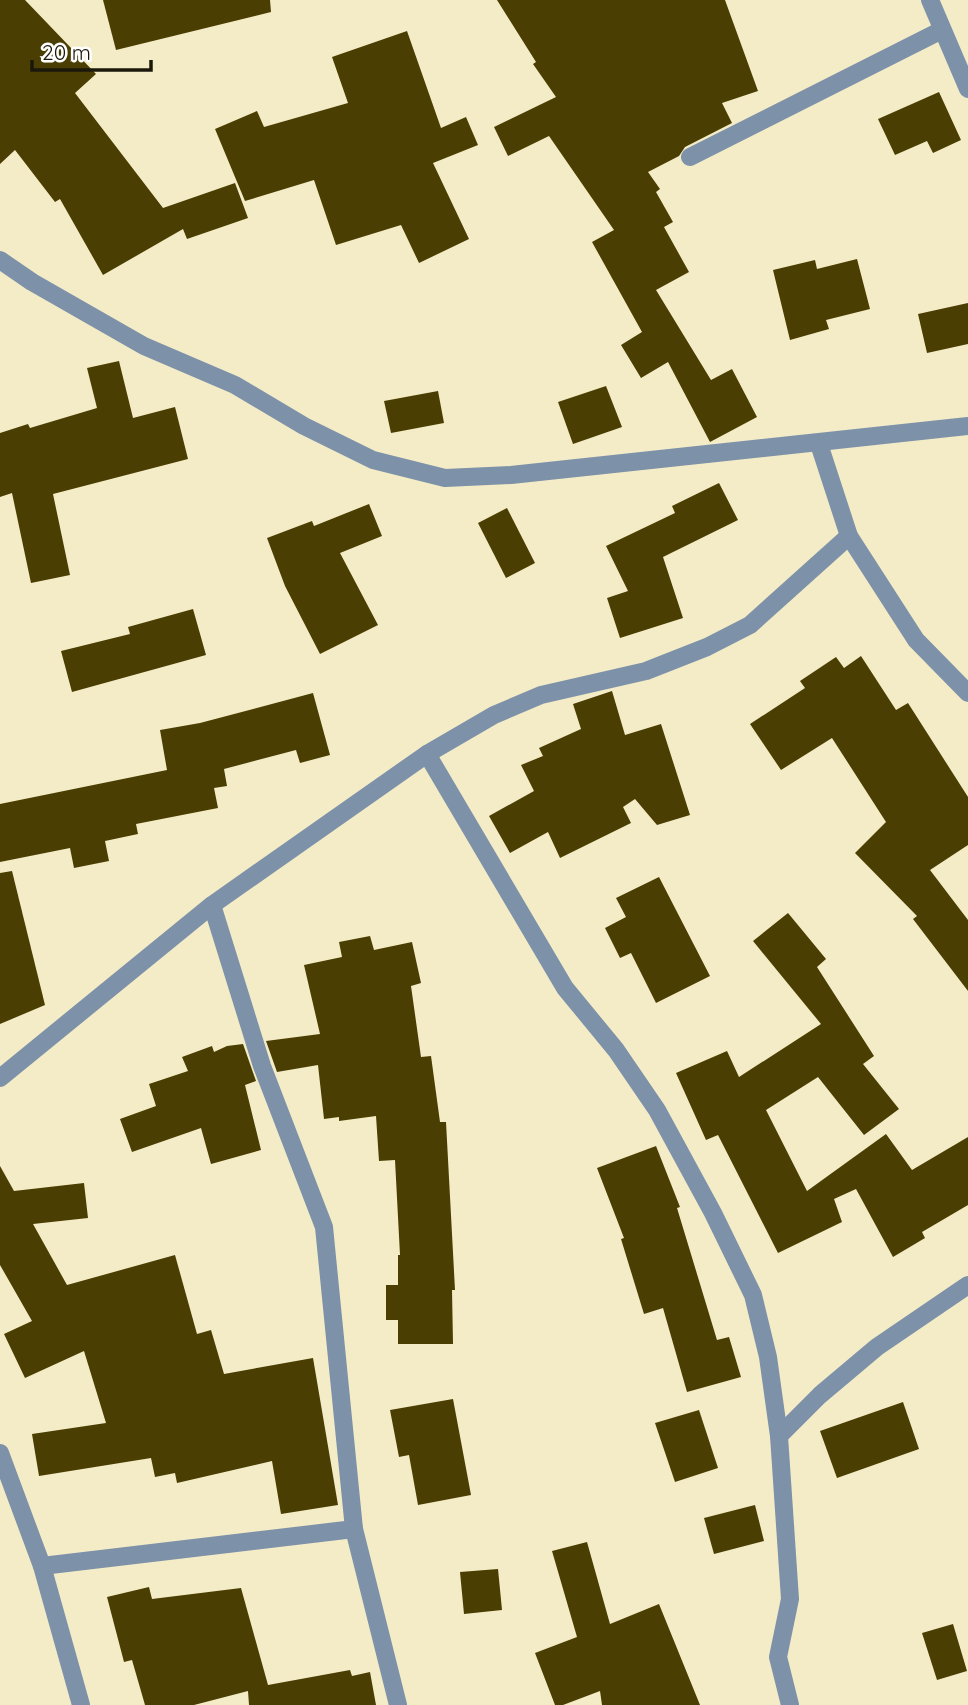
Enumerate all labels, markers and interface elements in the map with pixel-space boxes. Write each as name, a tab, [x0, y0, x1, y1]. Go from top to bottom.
scale bar	[32, 28, 150, 72]
text: 20 m	[42, 39, 91, 65]

